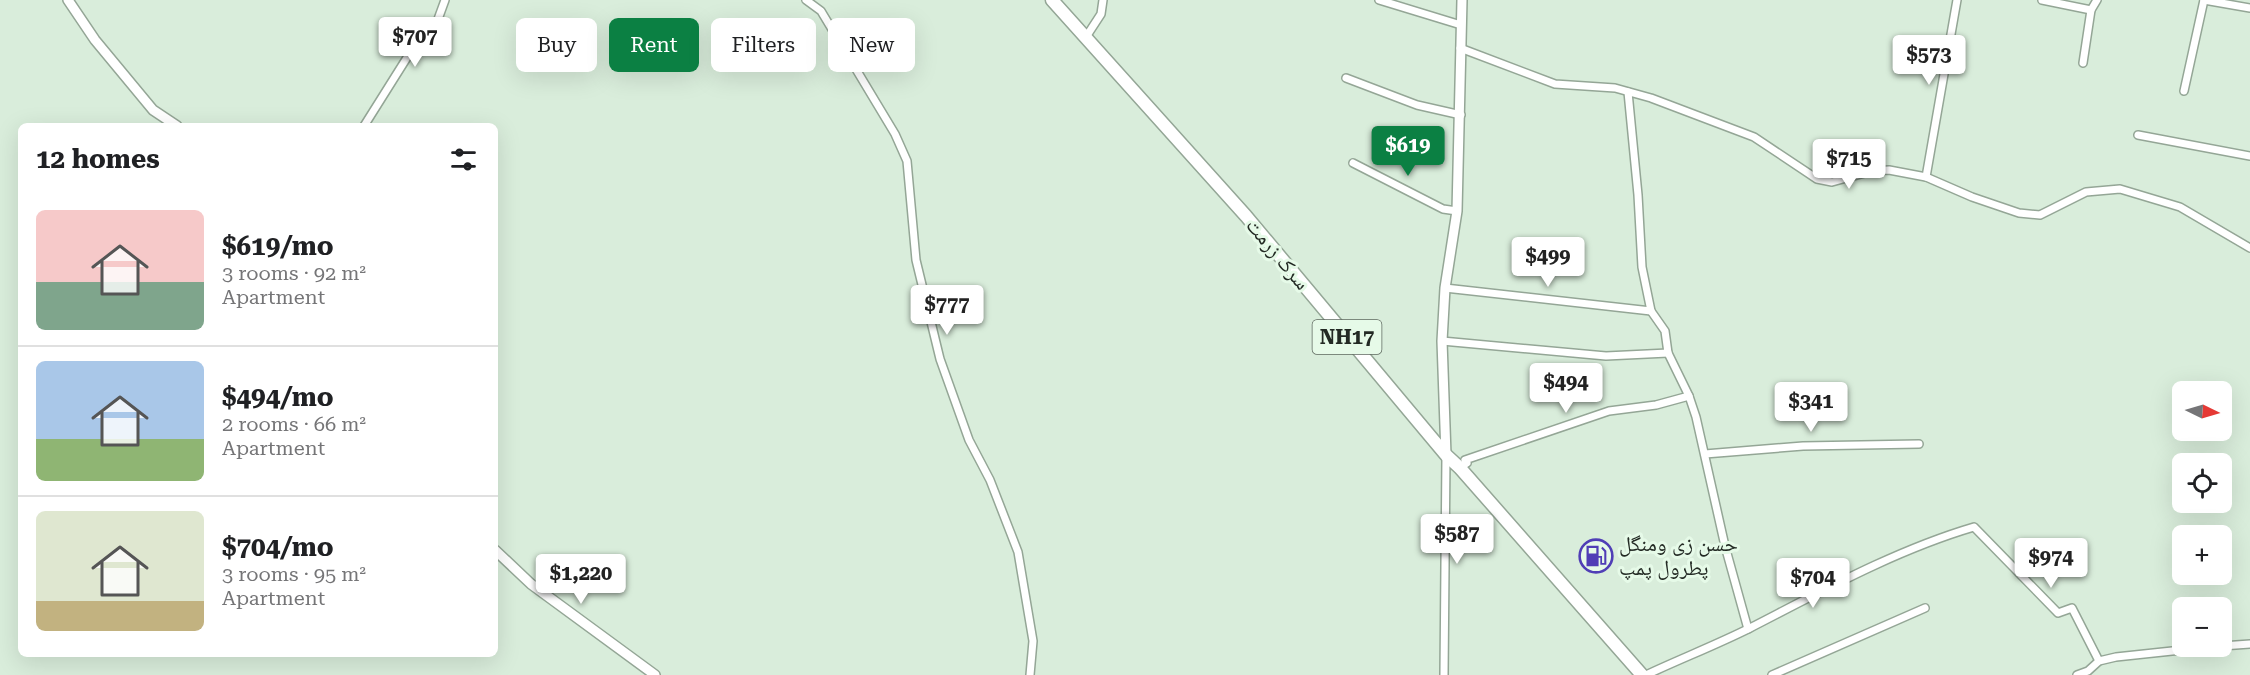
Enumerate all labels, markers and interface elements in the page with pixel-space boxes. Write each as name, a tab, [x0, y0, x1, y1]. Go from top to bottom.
pin: $707	[379, 17, 451, 68]
chip: Buy	[516, 18, 597, 72]
chip: Rent	[609, 18, 699, 72]
chip: Filters	[711, 18, 816, 72]
chip: New	[828, 18, 915, 72]
text: $707	[393, 24, 437, 48]
pin: $573	[1893, 35, 1965, 86]
text: $573	[1907, 42, 1951, 66]
pin: $619	[1372, 126, 1444, 177]
text: $619	[1386, 133, 1430, 157]
pin: $715	[1813, 139, 1885, 190]
icon: filters	[447, 143, 480, 176]
text: 12 homes	[36, 144, 160, 174]
text: $715	[1827, 146, 1871, 170]
street label: سرک زرمت	[1241, 213, 1315, 295]
text: $619/mo	[222, 231, 334, 261]
icon: home	[84, 234, 156, 306]
pin: $499	[1512, 237, 1584, 288]
text: $499	[1526, 244, 1570, 268]
text: 3 rooms · 92 m²	[222, 261, 366, 285]
text: Apartment	[222, 285, 325, 309]
pin: $777	[911, 285, 983, 336]
text: $777	[925, 292, 969, 316]
road number: NH17	[1312, 320, 1382, 354]
pin: $494	[1530, 363, 1602, 414]
text: $494	[1544, 370, 1588, 394]
north arrow	[2172, 381, 2232, 441]
map controls	[2172, 381, 2232, 657]
text: $494/mo	[222, 382, 334, 412]
pin: $341	[1775, 382, 1847, 433]
icon: home	[84, 385, 156, 457]
text: $341	[1789, 389, 1833, 413]
text: 2 rooms · 66 m²	[222, 412, 366, 436]
text: Apartment	[222, 436, 325, 460]
button: locate	[2172, 453, 2232, 513]
pin: $587	[1421, 514, 1493, 565]
text: $587	[1435, 521, 1479, 545]
button: +	[2172, 525, 2232, 585]
text: $704/mo	[222, 532, 334, 562]
place label: حسن زی ومنگل پطرول پمپ	[1619, 532, 1738, 580]
icon: home	[84, 535, 156, 607]
fuel station icon: حسن زی ومنگل پطرول پمپ	[1578, 538, 1614, 574]
pin: $974	[2015, 538, 2087, 589]
text: $974	[2029, 545, 2073, 569]
pin: $1,220	[532, 554, 630, 605]
pin: $704	[1777, 558, 1849, 609]
text: $1,220	[550, 561, 612, 585]
text: 3 rooms · 95 m²	[222, 562, 366, 586]
text: $704	[1791, 565, 1835, 589]
text: Apartment	[222, 586, 325, 610]
button: −	[2172, 597, 2232, 657]

